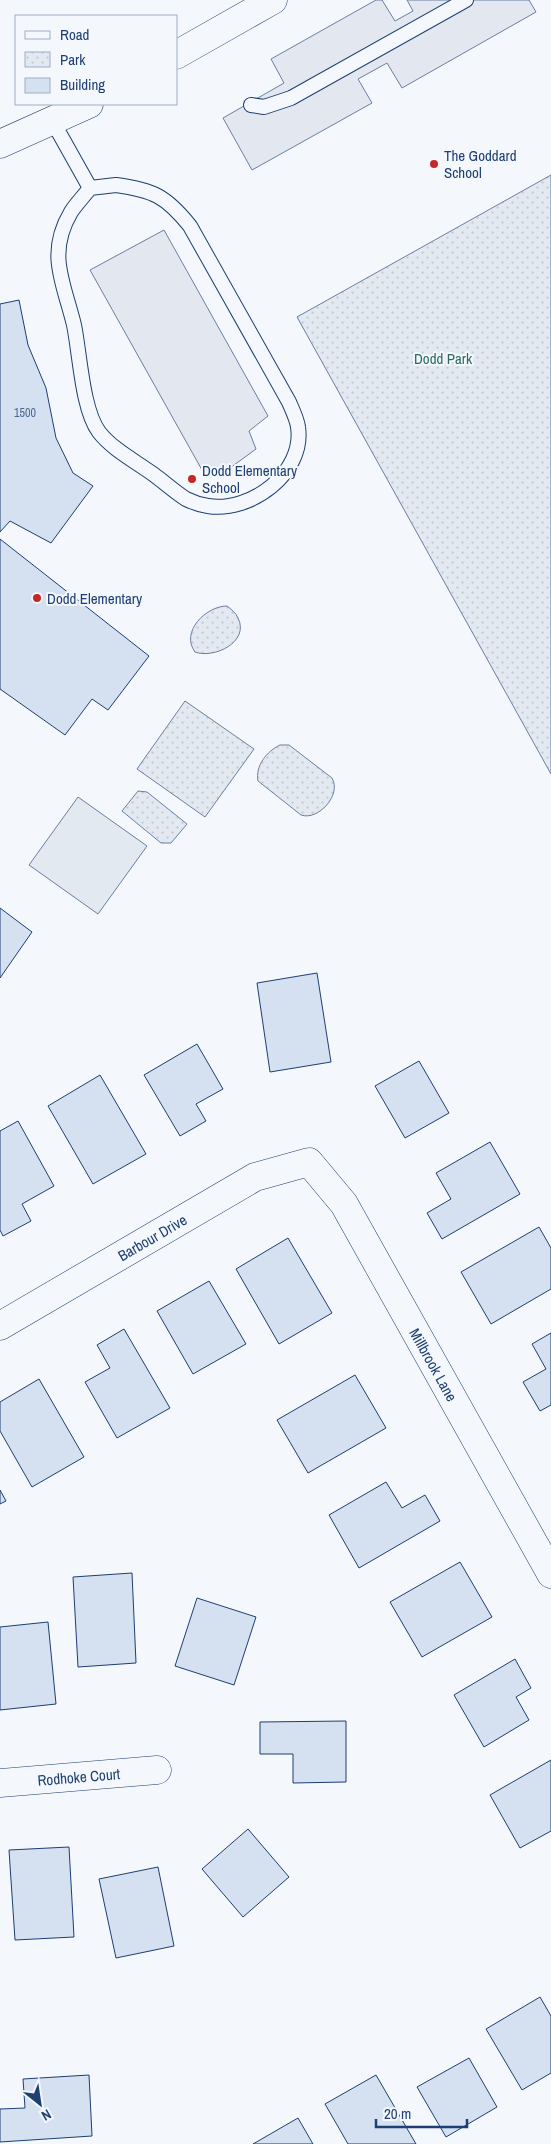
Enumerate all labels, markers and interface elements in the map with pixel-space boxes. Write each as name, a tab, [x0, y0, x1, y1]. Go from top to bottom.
legend	[15, 15, 178, 105]
text: Road	[60, 24, 89, 45]
text: Park	[60, 49, 86, 70]
text: Building	[60, 74, 105, 95]
place label: The Goddard School	[444, 145, 516, 183]
marker: The Goddard School	[428, 158, 440, 170]
park label: Dodd Park	[414, 348, 473, 369]
house number: 1500	[14, 405, 36, 421]
place label: Dodd Elementary School	[202, 460, 298, 498]
marker: Dodd Elementary School	[186, 473, 198, 485]
place label: Dodd Elementary	[47, 588, 143, 609]
marker: Dodd Elementary	[31, 592, 43, 604]
street label: Barbour Drive	[114, 1209, 190, 1266]
street label: Millbrook Lane	[405, 1324, 463, 1405]
street label: Rodhoke Court	[37, 1763, 121, 1790]
north arrow	[15, 2079, 65, 2129]
scale bar	[376, 2096, 467, 2128]
text: 20 m	[384, 2103, 411, 2124]
text: N	[38, 2105, 55, 2125]

